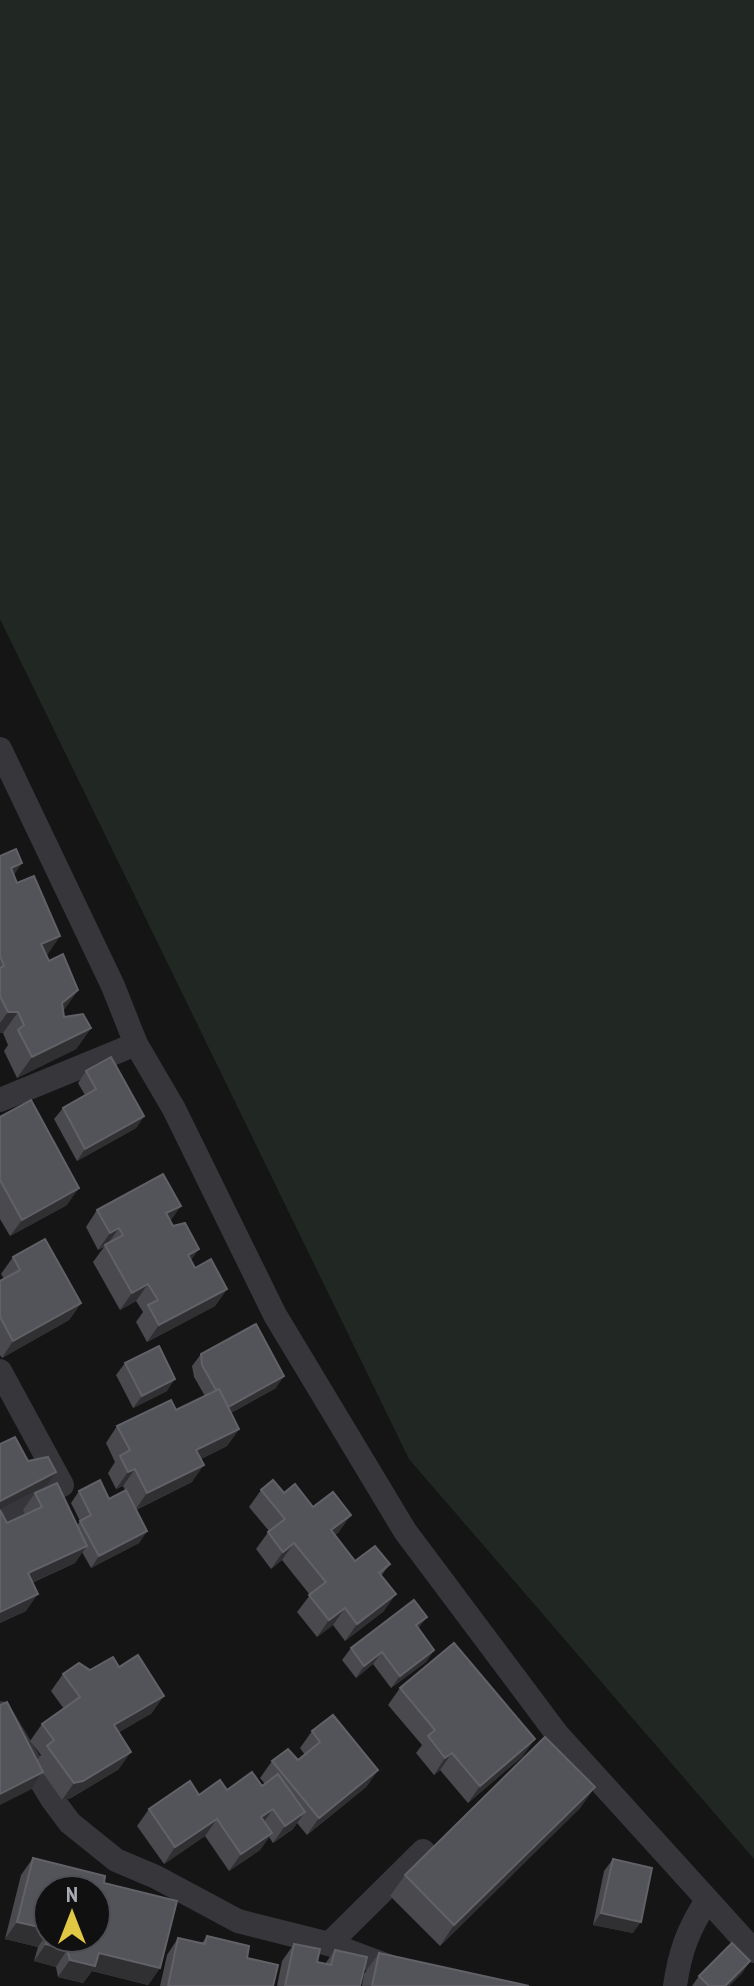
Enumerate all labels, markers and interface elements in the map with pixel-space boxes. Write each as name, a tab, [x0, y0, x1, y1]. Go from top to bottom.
north arrow	[32, 1874, 112, 1954]
text: N	[66, 1880, 78, 1908]

